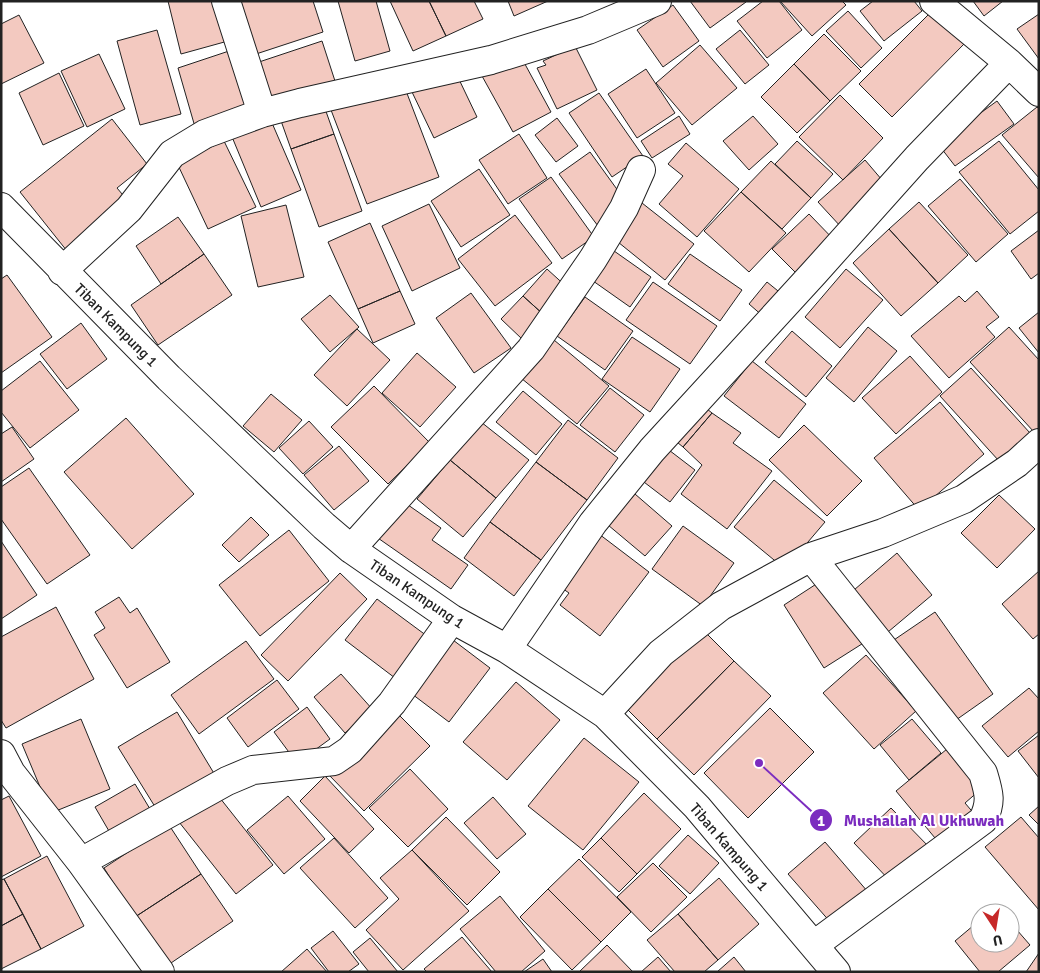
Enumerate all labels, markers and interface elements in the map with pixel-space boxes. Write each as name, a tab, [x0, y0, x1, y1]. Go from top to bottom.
street label: Tiban Kampung 1	[71, 280, 161, 370]
street label: Tiban Kampung 1	[366, 556, 468, 632]
street label: Tiban Kampung 1	[686, 799, 772, 895]
callout: Mushallah Al Ukhuwah	[809, 805, 1014, 836]
text: Mushallah Al Ukhuwah	[844, 811, 1005, 831]
text: 1	[817, 812, 825, 830]
north arrow	[970, 903, 1020, 953]
text: U	[991, 931, 1004, 950]

